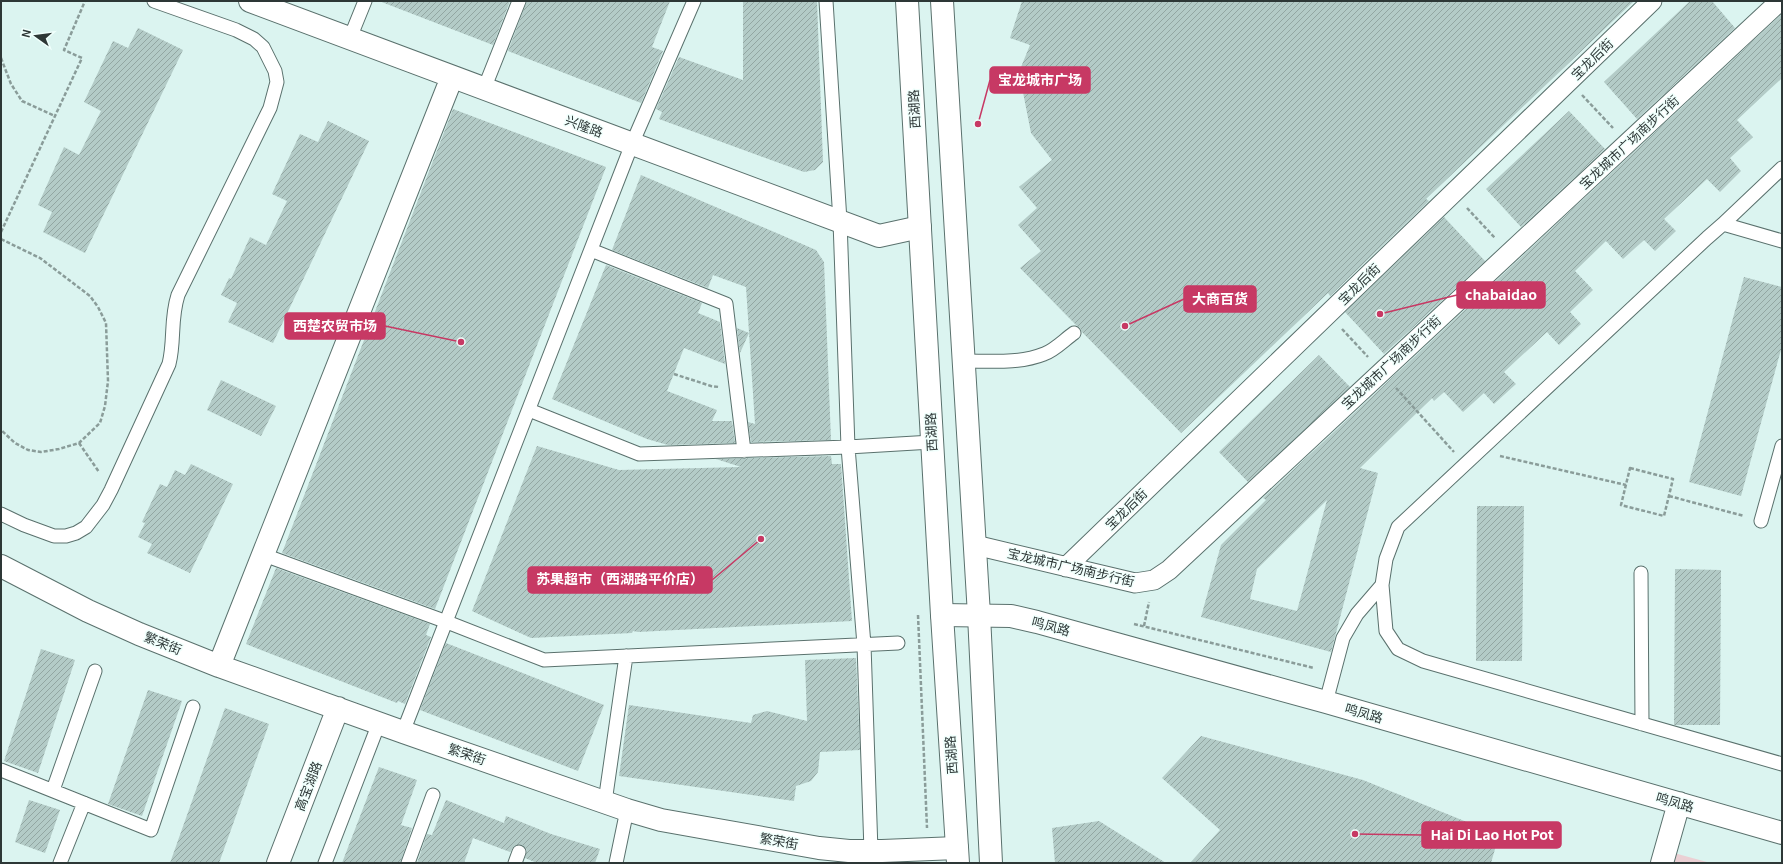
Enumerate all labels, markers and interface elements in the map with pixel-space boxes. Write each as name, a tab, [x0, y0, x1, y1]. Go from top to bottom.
north arrow	[16, 16, 56, 56]
text: N	[17, 27, 34, 39]
street label: 宝龙后街	[1566, 34, 1617, 84]
callout: 宝龙城市广场	[990, 67, 1090, 93]
text: 宝龙城市广场	[998, 69, 1082, 89]
street label: 西湖路	[903, 89, 924, 129]
street label: 宝龙城市广场南步行街	[1575, 90, 1683, 193]
street label: 兴隆路	[563, 110, 606, 141]
street label: 宝龙后街	[1333, 259, 1384, 309]
callout: chabaidao	[1457, 282, 1545, 308]
text: chabaidao	[1465, 284, 1537, 304]
callout: 大商百货	[1184, 286, 1256, 312]
text: 大商百货	[1192, 288, 1248, 308]
street label: 宝龙城市广场南步行街	[1337, 310, 1445, 413]
callout: 西楚农贸市场	[285, 313, 385, 339]
text: 西楚农贸市场	[293, 315, 377, 335]
street label: 西湖路	[920, 412, 941, 452]
street label: 宝龙后街	[1100, 484, 1151, 534]
street label: 宝龙城市广场南步行街	[1006, 543, 1137, 590]
callout: 苏果超市（西湖路平价店）	[528, 567, 712, 593]
text: 苏果超市（西湖路平价店）	[536, 568, 704, 588]
street label: 鸣凤路	[1030, 611, 1072, 640]
street label: 繁荣街	[142, 626, 185, 659]
street label: 鸣凤路	[1343, 698, 1386, 727]
street label: 西湖路	[940, 735, 961, 775]
street label: 繁荣街	[446, 738, 489, 769]
street label: 高宝湖路	[289, 758, 326, 814]
street label: 鸣凤路	[1654, 787, 1697, 816]
callout: Hai Di Lao Hot Pot	[1422, 822, 1561, 848]
text: Hai Di Lao Hot Pot	[1430, 824, 1554, 844]
street label: 繁荣街	[758, 828, 800, 853]

